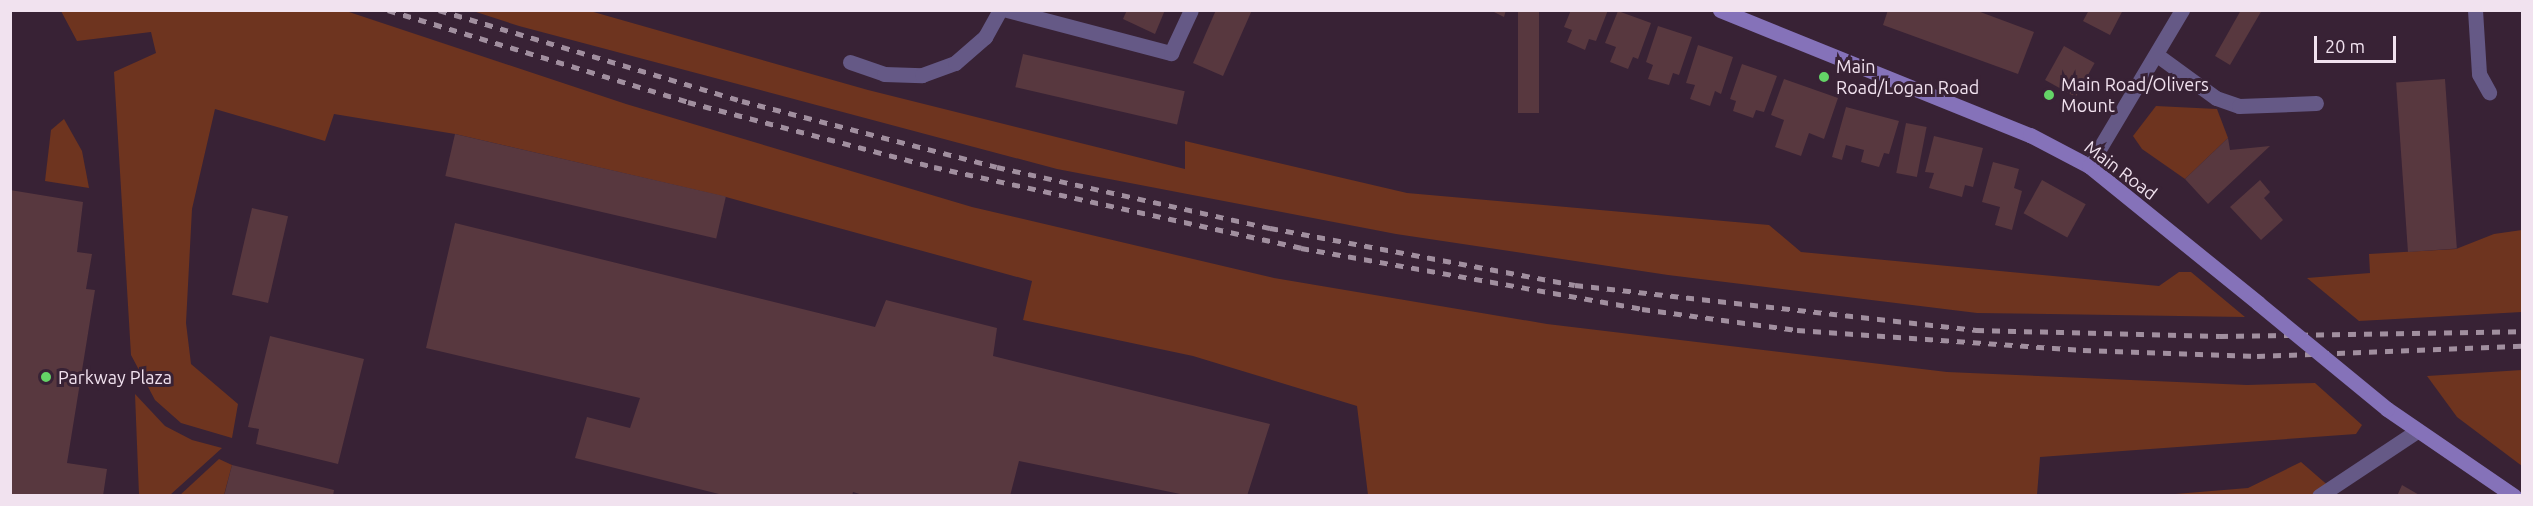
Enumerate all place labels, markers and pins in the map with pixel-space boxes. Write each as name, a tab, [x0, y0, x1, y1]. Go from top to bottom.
place label: Main Road/Logan Road	[1836, 56, 1979, 98]
marker: Main Road/Logan Road	[1817, 70, 1831, 84]
place label: Main Road/Olivers Mount	[2061, 74, 2209, 116]
marker: Main Road/Olivers Mount	[2042, 88, 2056, 102]
place label: Parkway Plaza	[58, 366, 172, 388]
marker: Parkway Plaza	[39, 370, 53, 384]

